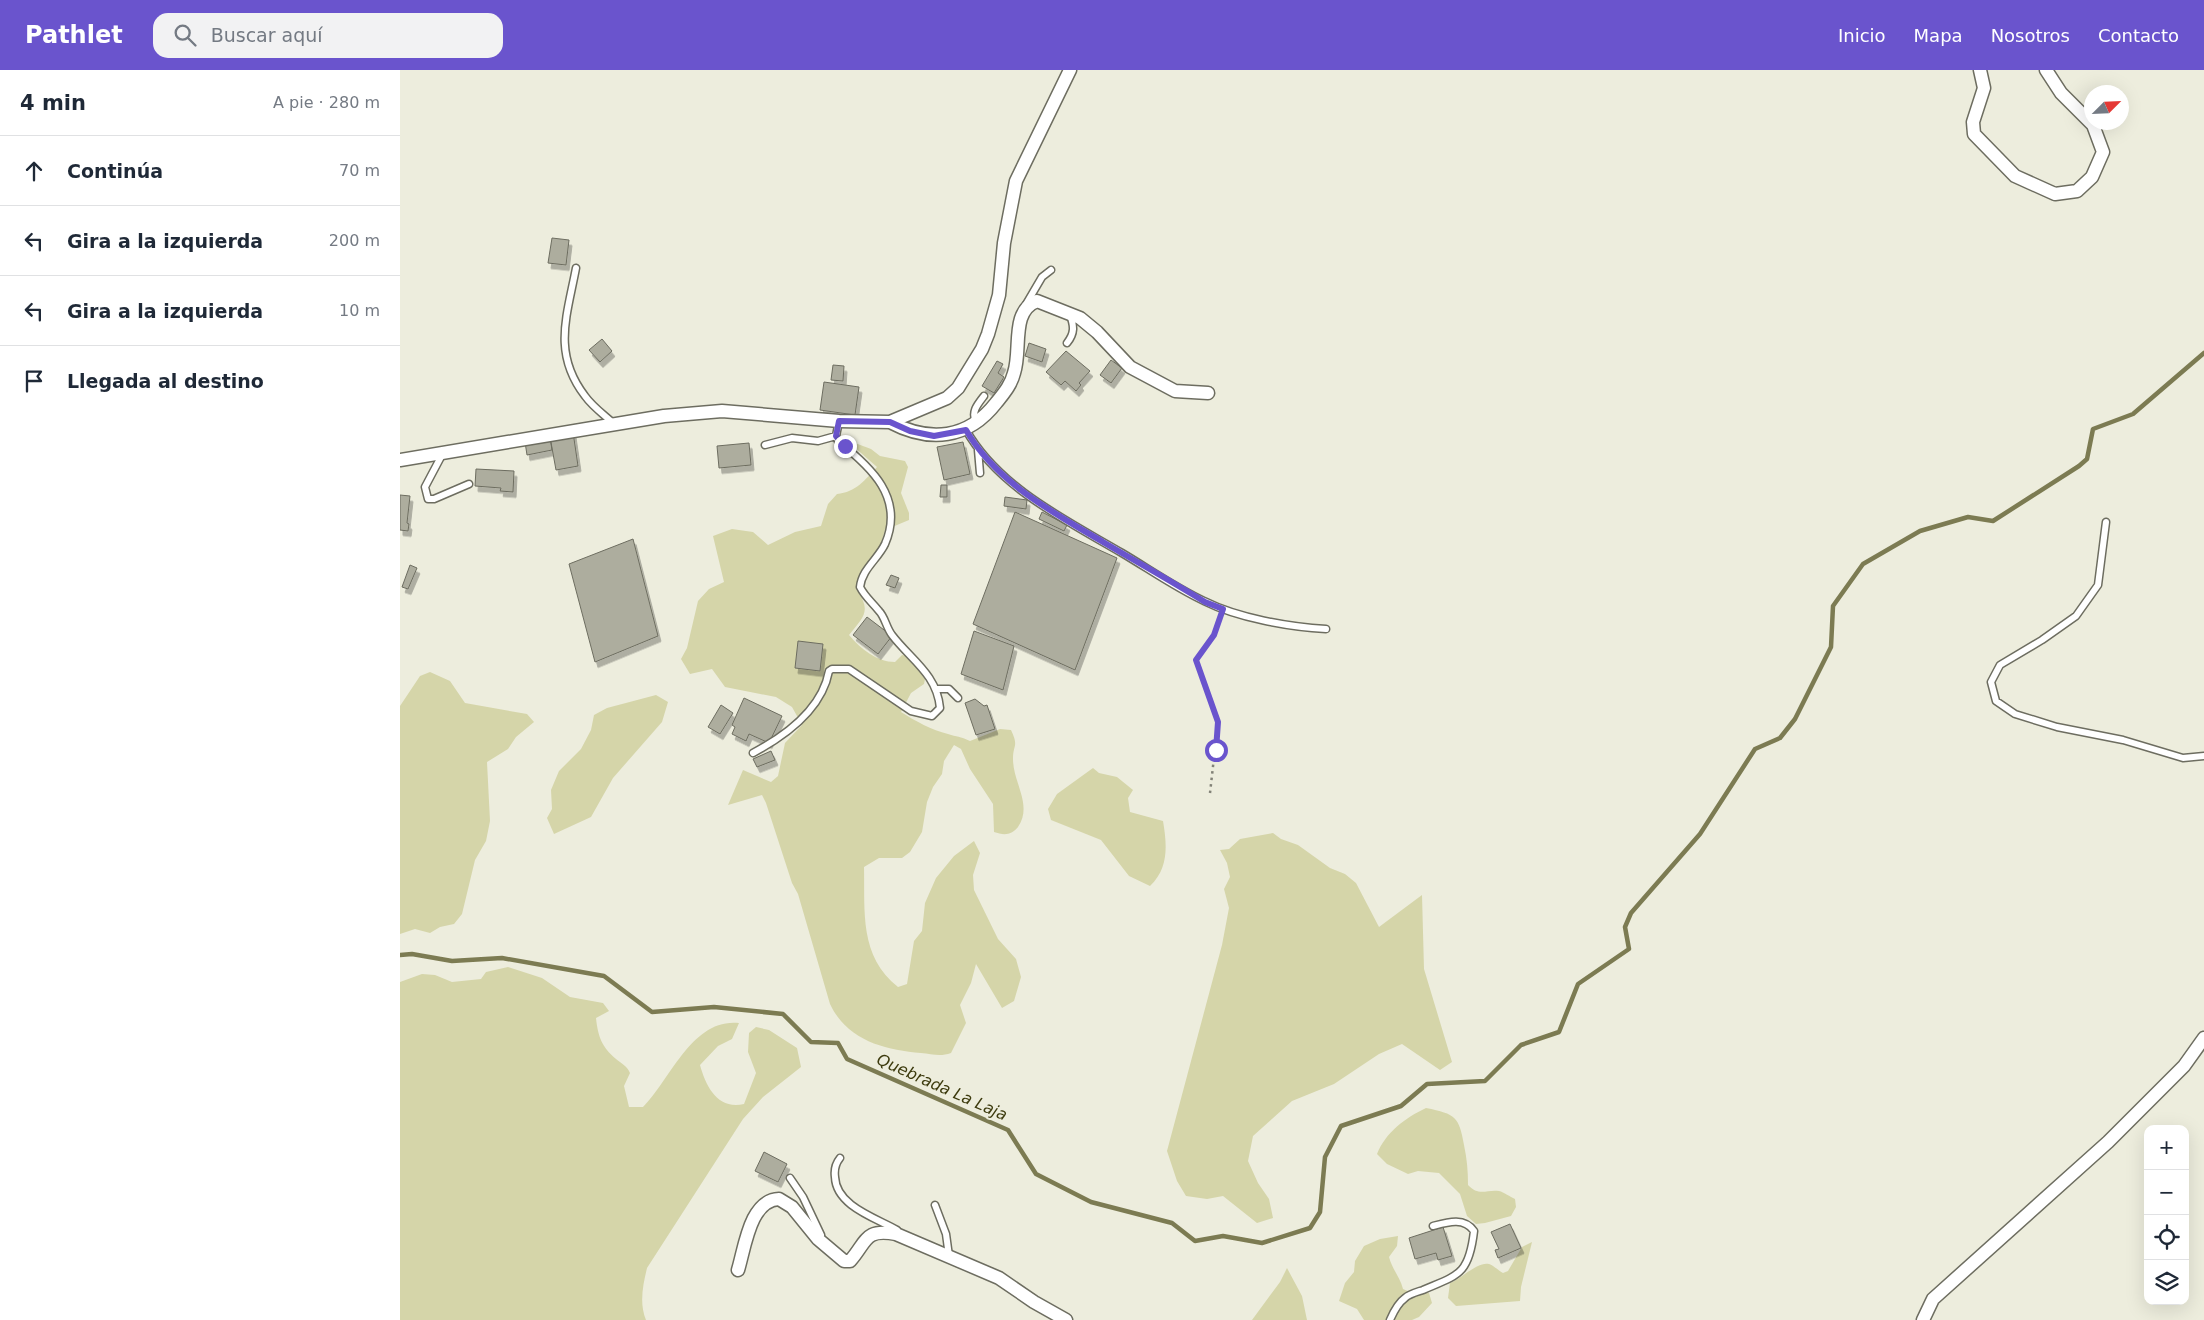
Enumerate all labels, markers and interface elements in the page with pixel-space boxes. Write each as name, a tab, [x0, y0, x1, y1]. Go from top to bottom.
search box	[153, 13, 503, 58]
text: Pathlet	[25, 21, 123, 49]
icon: search	[171, 21, 199, 49]
text: Buscar aquí	[211, 24, 323, 46]
text: Inicio	[1838, 25, 1886, 46]
text: Mapa	[1914, 25, 1963, 46]
text: Nosotros	[1991, 25, 2070, 46]
text: Contacto	[2098, 25, 2179, 46]
north arrow	[2084, 85, 2129, 130]
text: 4 min	[20, 91, 86, 115]
text: A pie · 280 m	[273, 93, 380, 112]
icon: ahead	[20, 157, 48, 185]
text: Continúa	[67, 160, 163, 182]
text: 70 m	[339, 161, 380, 180]
icon: left	[20, 227, 48, 255]
text: Gira a la izquierda	[67, 230, 263, 252]
text: 200 m	[329, 231, 380, 250]
icon: left	[20, 297, 48, 325]
text: Gira a la izquierda	[67, 300, 263, 322]
text: 10 m	[339, 301, 380, 320]
icon: arrive	[20, 367, 48, 395]
text: Llegada al destino	[67, 370, 264, 392]
route end	[834, 435, 857, 458]
route start	[1205, 739, 1228, 762]
water label: Quebrada La Laja	[874, 1050, 1010, 1124]
map controls	[2144, 1125, 2189, 1305]
button: +	[2144, 1125, 2189, 1170]
button: −	[2144, 1170, 2189, 1215]
button: locate	[2144, 1215, 2189, 1260]
button: layers	[2144, 1260, 2189, 1305]

